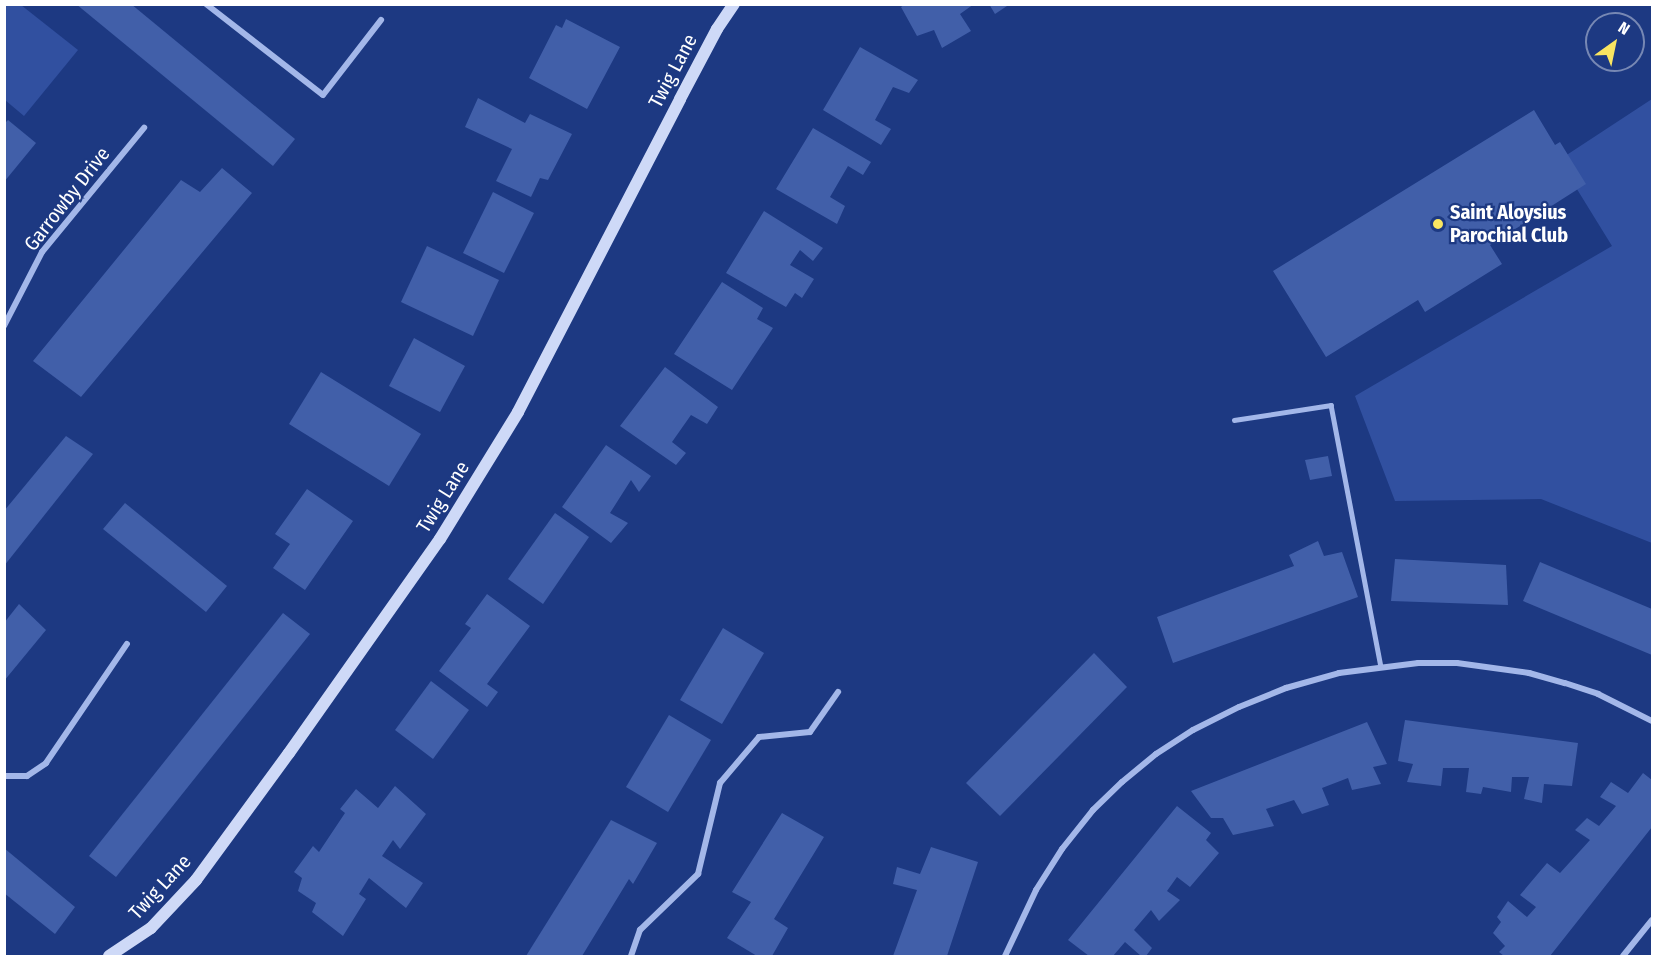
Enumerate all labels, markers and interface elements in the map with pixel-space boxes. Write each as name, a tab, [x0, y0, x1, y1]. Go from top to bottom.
north arrow	[1585, 12, 1645, 72]
text: N	[1615, 18, 1633, 39]
street label: Twig Lane	[644, 30, 702, 112]
street label: Garrowby Drive	[19, 142, 115, 256]
place label: Saint Aloysius Parochial Club	[1450, 201, 1568, 248]
marker: Saint Aloysius Parochial Club	[1431, 217, 1445, 231]
street label: Twig Lane	[412, 457, 474, 537]
street label: Twig Lane	[124, 850, 196, 924]

